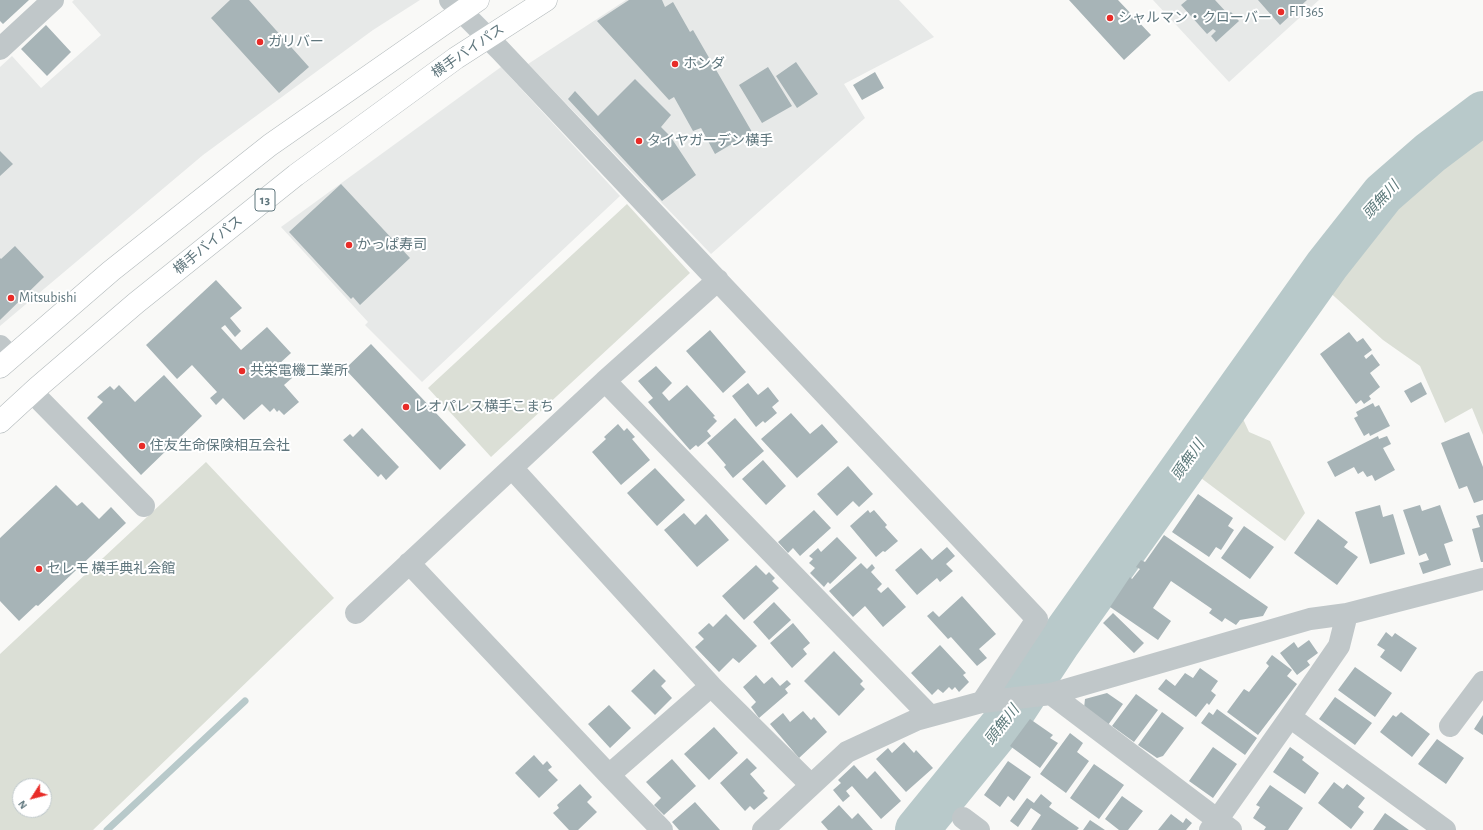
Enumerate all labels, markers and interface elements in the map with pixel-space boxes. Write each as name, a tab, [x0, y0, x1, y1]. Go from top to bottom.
place label: FIT365	[1289, 4, 1324, 20]
marker: FIT365	[1276, 7, 1286, 17]
place label: シャルマン・クローバー	[1118, 10, 1272, 26]
marker: シャルマン・クローバー	[1105, 13, 1115, 23]
street label: 横手バイパス	[428, 21, 508, 81]
place label: ガリバー	[268, 34, 324, 50]
marker: ガリバー	[255, 37, 265, 47]
place label: ホンダ	[683, 56, 725, 72]
marker: ホンダ	[670, 59, 680, 69]
place label: タイヤガーデン横手	[647, 133, 773, 149]
marker: タイヤガーデン横手	[634, 136, 644, 146]
water label: 頭無川	[1359, 177, 1403, 223]
road number: 13	[255, 189, 275, 211]
street label: 横手バイパス	[170, 212, 246, 278]
place label: かっぱ寿司	[357, 237, 427, 253]
marker: かっぱ寿司	[344, 240, 354, 250]
place label: Mitsubishi	[19, 290, 77, 306]
marker: Mitsubishi	[6, 293, 16, 303]
place label: 共栄電機工業所	[250, 363, 348, 379]
marker: 共栄電機工業所	[237, 366, 247, 376]
place label: レオパレス横手こまち	[414, 399, 554, 415]
marker: レオパレス横手こまち	[401, 402, 411, 412]
water label: 頭無川	[1168, 436, 1208, 484]
place label: 住友生命保険相互会社	[150, 438, 290, 454]
marker: 住友生命保険相互会社	[137, 441, 147, 451]
place label: セレモ 横手典礼会館	[47, 561, 175, 577]
marker: セレモ 横手典礼会館	[34, 564, 44, 574]
water label: 頭無川	[981, 702, 1023, 748]
north arrow	[12, 778, 52, 818]
text: N	[16, 798, 29, 811]

